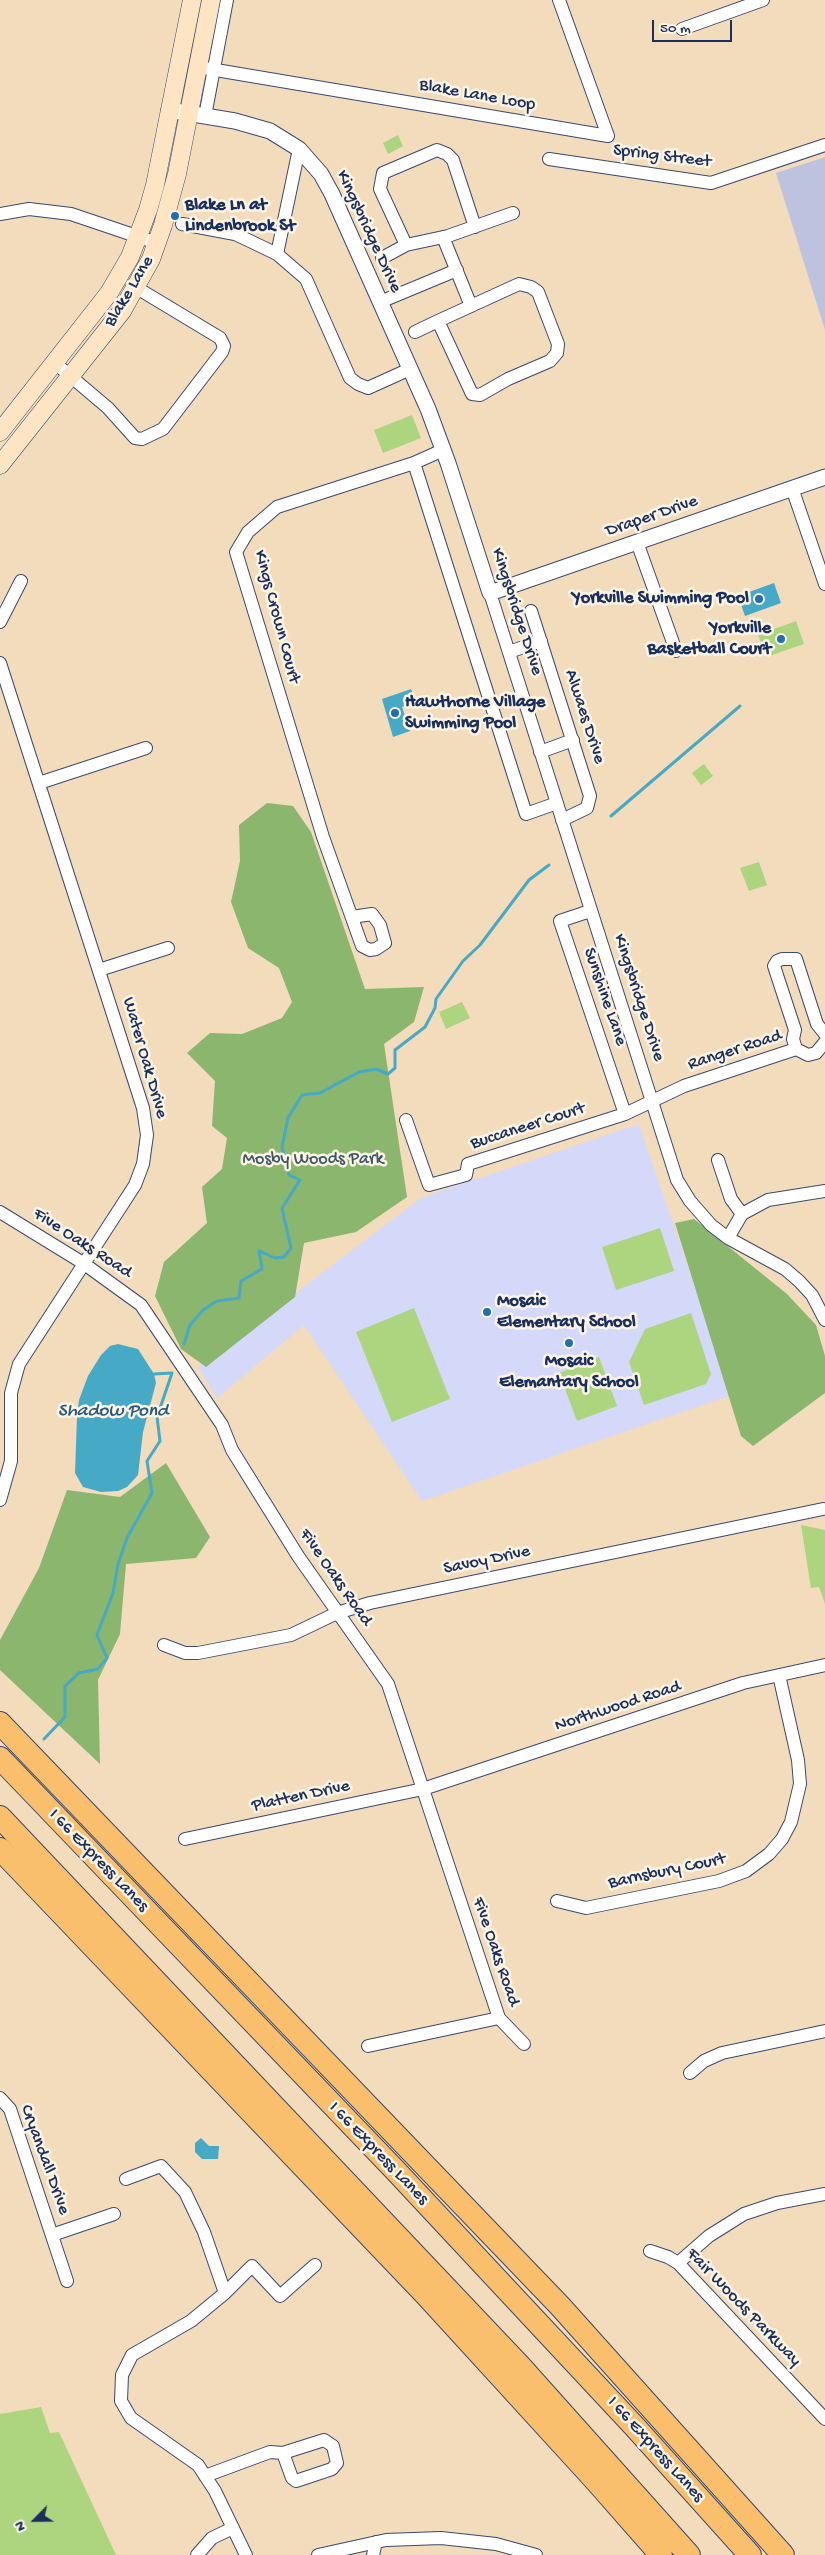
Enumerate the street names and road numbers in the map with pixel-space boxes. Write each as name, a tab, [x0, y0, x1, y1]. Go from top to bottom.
street label: Blake Lane Loop	[417, 75, 537, 117]
street label: Spring Street	[612, 140, 712, 174]
street label: Kingsbridge Drive	[330, 167, 406, 297]
street label: Blake Lane	[100, 253, 160, 331]
street label: Draper Drive	[603, 491, 701, 543]
street label: Kingsbridge Drive	[485, 546, 547, 678]
street label: Kings Crown Court	[248, 548, 304, 686]
street label: Alwaes Drive	[559, 667, 609, 767]
street label: Kingsbridge Drive	[607, 932, 669, 1064]
street label: Sunshine Lane	[577, 945, 631, 1049]
street label: Water Oak Drive	[116, 995, 172, 1121]
street label: Ranger Road	[685, 1026, 785, 1076]
street label: Buccaneer Court	[468, 1098, 588, 1156]
street label: Five Oaks Road	[28, 1204, 136, 1284]
street label: Five Oaks Road	[294, 1525, 376, 1631]
street label: Savoy Drive	[442, 1541, 532, 1581]
street label: Northwood Road	[552, 1676, 684, 1738]
street label: Platten Drive	[250, 1776, 352, 1818]
street label: I 66 Express Lanes	[43, 1805, 153, 1917]
street label: Barnsbury Court	[606, 1849, 728, 1895]
street label: Five Oaks Road	[466, 1895, 524, 2009]
street label: I 66 Express Lanes	[323, 2098, 433, 2210]
street label: Cryandall Drive	[14, 2102, 74, 2218]
street label: Fair Woods Parkway	[681, 2244, 805, 2372]
street label: I 66 Express Lanes	[602, 2393, 708, 2507]

